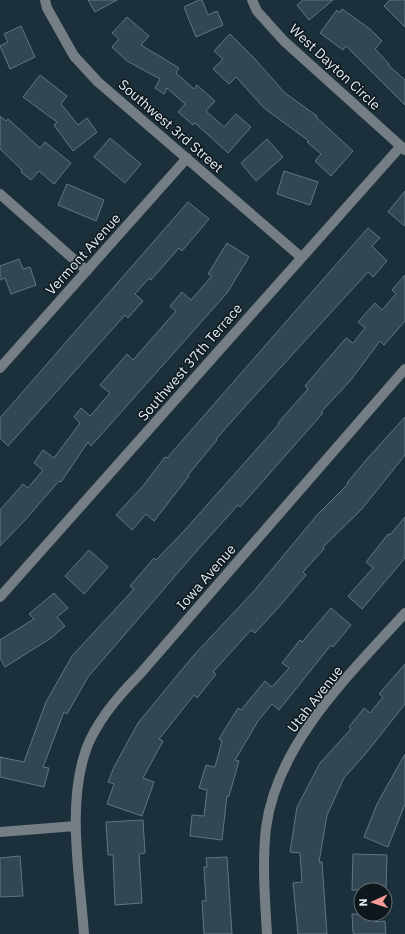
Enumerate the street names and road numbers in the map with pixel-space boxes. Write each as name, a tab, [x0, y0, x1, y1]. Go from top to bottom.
street label: West Dayton Circle	[286, 20, 385, 114]
street label: Southwest 3rd Street	[115, 75, 227, 177]
street label: Vermont Avenue	[42, 209, 125, 299]
street label: Southwest 37th Terrace	[134, 299, 246, 425]
street label: Iowa Avenue	[172, 540, 240, 614]
street label: Utah Avenue	[283, 662, 347, 736]

